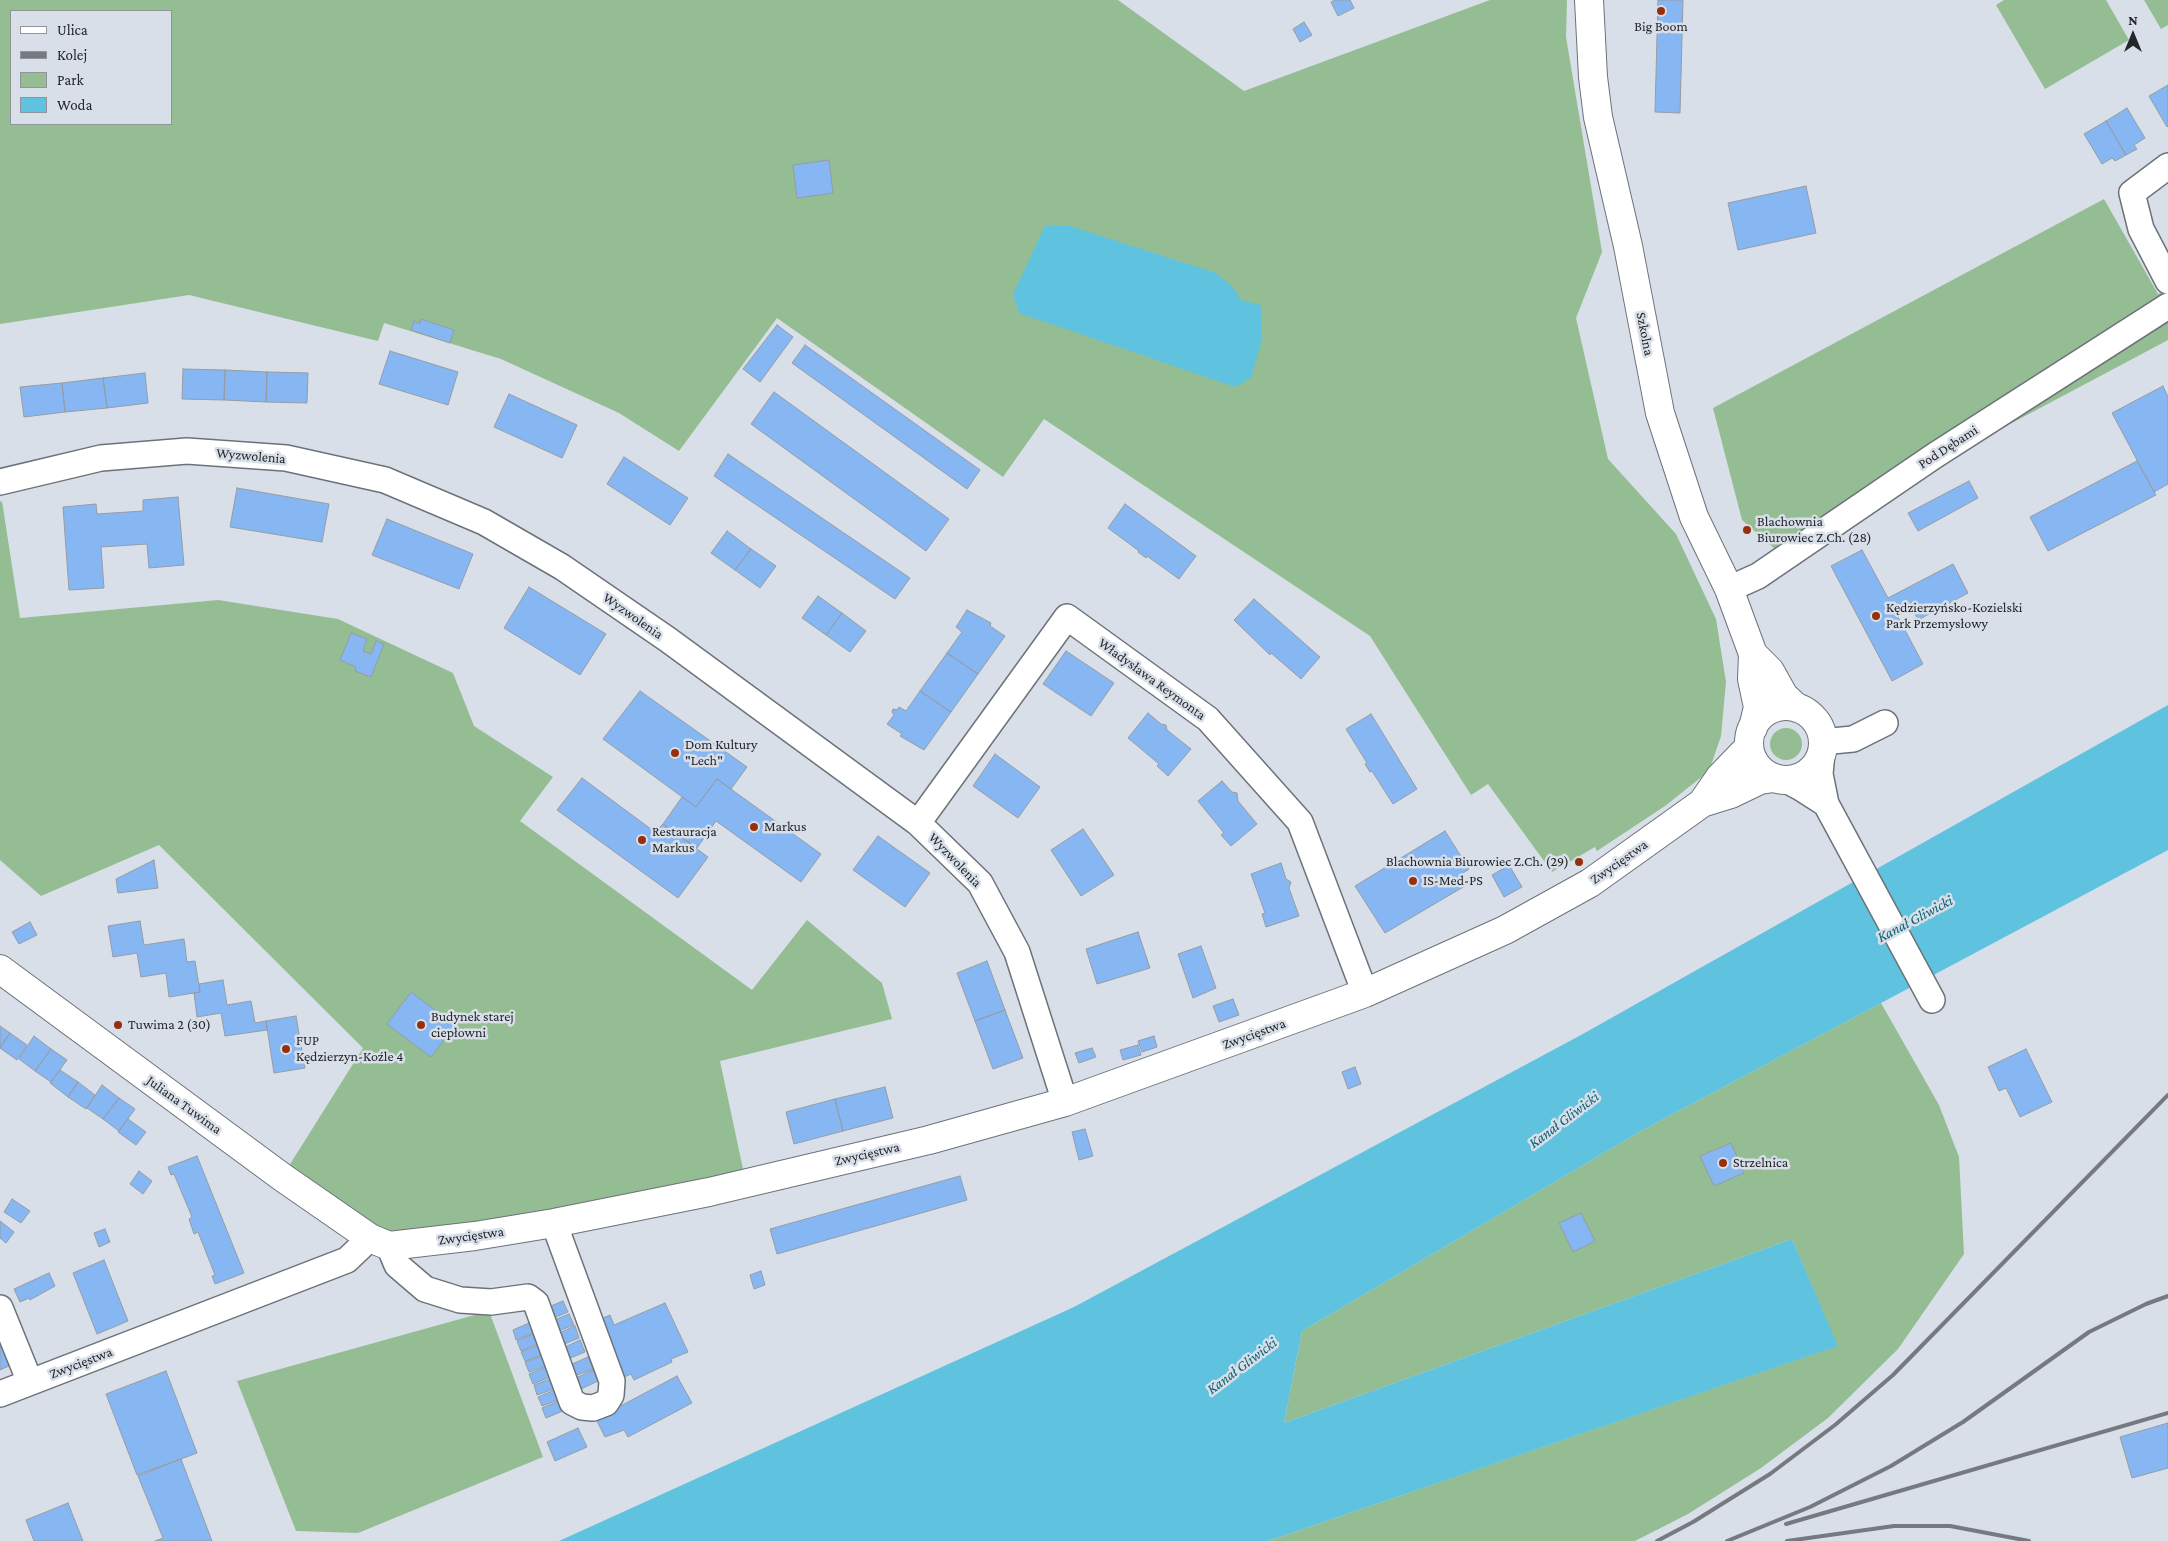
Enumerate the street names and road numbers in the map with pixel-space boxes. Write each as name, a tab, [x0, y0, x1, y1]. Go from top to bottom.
street label: Szkolna	[1633, 311, 1657, 357]
street label: Pod Dębami	[1915, 422, 1981, 472]
street label: Wyzwolenia	[216, 445, 286, 467]
street label: Wyzwolenia	[600, 589, 666, 643]
street label: Władysława Reymonta	[1095, 634, 1209, 724]
street label: Wyzwolenia	[925, 829, 985, 891]
street label: Zwycięstwa	[1587, 836, 1651, 888]
street label: Zwycięstwa	[1220, 1015, 1288, 1053]
street label: Juliana Tuwima	[143, 1072, 225, 1138]
street label: Zwycięstwa	[833, 1138, 901, 1170]
street label: Zwycięstwa	[437, 1223, 505, 1249]
street label: Zwycięstwa	[47, 1343, 115, 1383]

